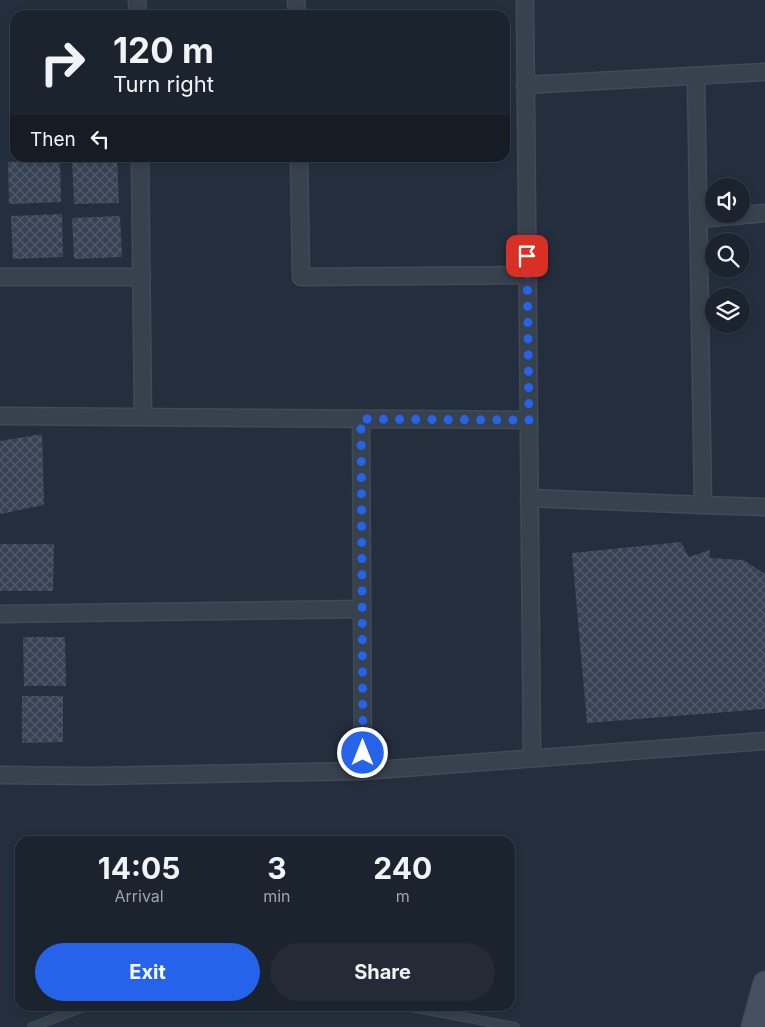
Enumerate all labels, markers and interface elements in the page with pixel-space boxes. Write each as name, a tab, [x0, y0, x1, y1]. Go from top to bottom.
text: 120 m	[113, 29, 214, 71]
icon: right	[30, 30, 95, 95]
text: Turn right	[113, 71, 214, 97]
icon: left	[86, 125, 114, 153]
text: Then	[30, 128, 76, 151]
map controls	[705, 178, 750, 333]
button: sound	[705, 178, 750, 223]
button: search	[705, 233, 750, 278]
pin	[506, 235, 548, 277]
icon: arrive	[513, 242, 541, 270]
button: layers	[705, 288, 750, 333]
position arrow	[336, 726, 388, 778]
text: 14:05	[98, 850, 180, 886]
text: 3	[267, 850, 287, 886]
text: 240	[373, 850, 432, 886]
text: Arrival	[114, 886, 164, 906]
text: min	[263, 886, 291, 906]
text: m	[396, 886, 410, 906]
button: Exit	[35, 943, 260, 1001]
button: Share	[270, 943, 495, 1001]

